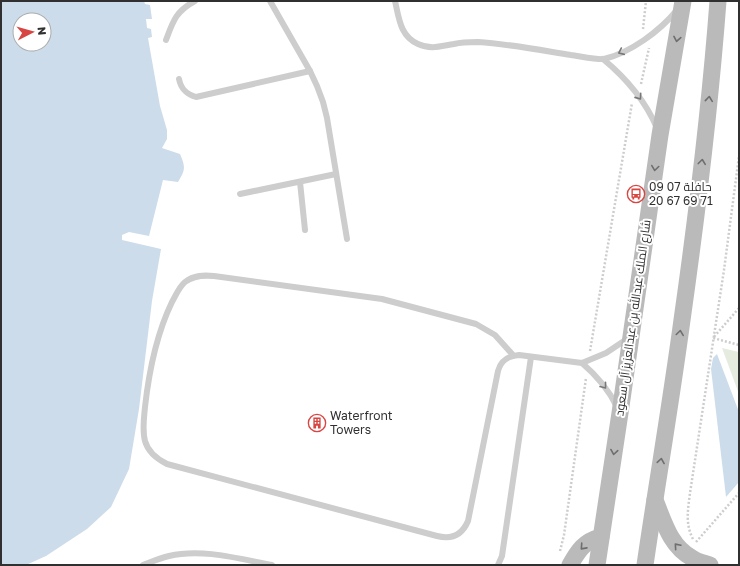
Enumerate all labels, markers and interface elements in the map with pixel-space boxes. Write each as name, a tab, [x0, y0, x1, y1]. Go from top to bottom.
north arrow	[12, 12, 52, 52]
text: N	[36, 26, 49, 36]
one-way arrow	[673, 36, 681, 43]
one-way arrow	[618, 48, 625, 56]
one-way arrow	[634, 93, 641, 100]
one-way arrow	[705, 96, 714, 102]
one-way arrow	[697, 159, 706, 165]
one-way arrow	[651, 165, 660, 171]
place label: حافلة 07 09 20 67 69 71	[649, 179, 713, 208]
bus stop icon: حافلة 07 09 20 67 69 71	[626, 184, 646, 204]
street label: شارع الملك عبدالله بن عبدالعزيز آل سعود	[611, 219, 655, 417]
one-way arrow	[675, 330, 684, 336]
one-way arrow	[599, 381, 606, 388]
place label: Waterfront Towers	[330, 408, 393, 437]
building icon: Waterfront Towers	[307, 413, 327, 433]
one-way arrow	[610, 449, 619, 455]
one-way arrow	[656, 458, 665, 465]
one-way arrow	[580, 543, 587, 550]
one-way arrow	[674, 543, 681, 550]

